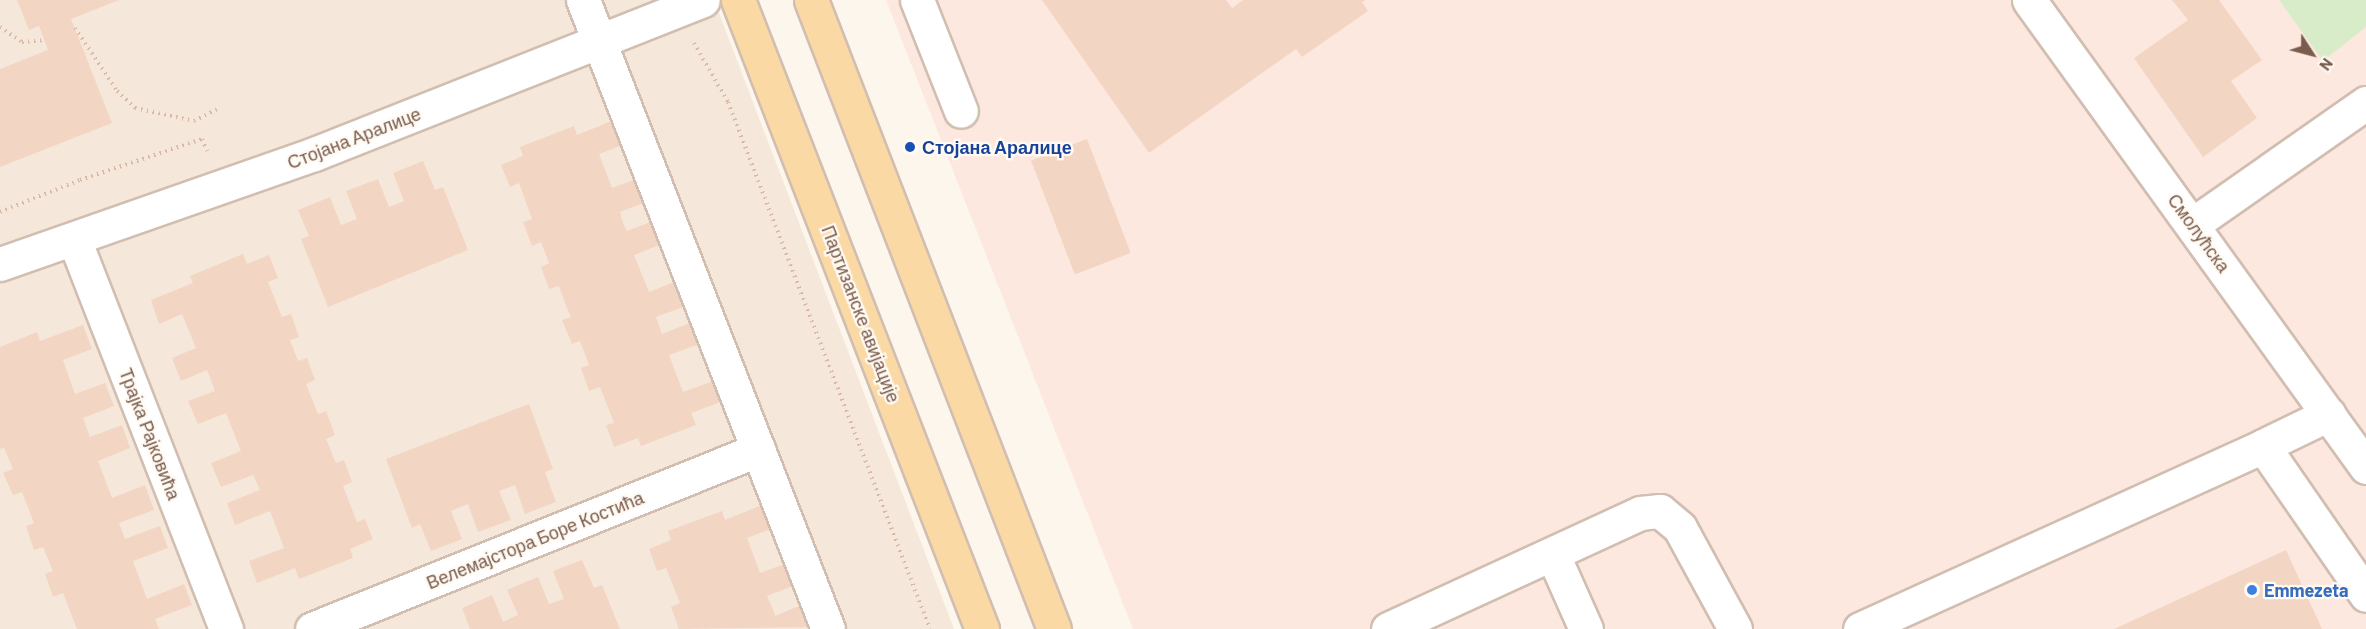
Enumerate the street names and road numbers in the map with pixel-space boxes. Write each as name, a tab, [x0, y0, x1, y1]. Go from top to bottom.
street label: Стојана Аралице	[284, 103, 424, 173]
street label: Смолућска	[2163, 190, 2235, 276]
street label: Партизанске авијације	[817, 222, 905, 406]
street label: Трајка Рајковића	[115, 365, 185, 503]
street label: Велемајстора Боре Костића	[423, 486, 647, 594]

